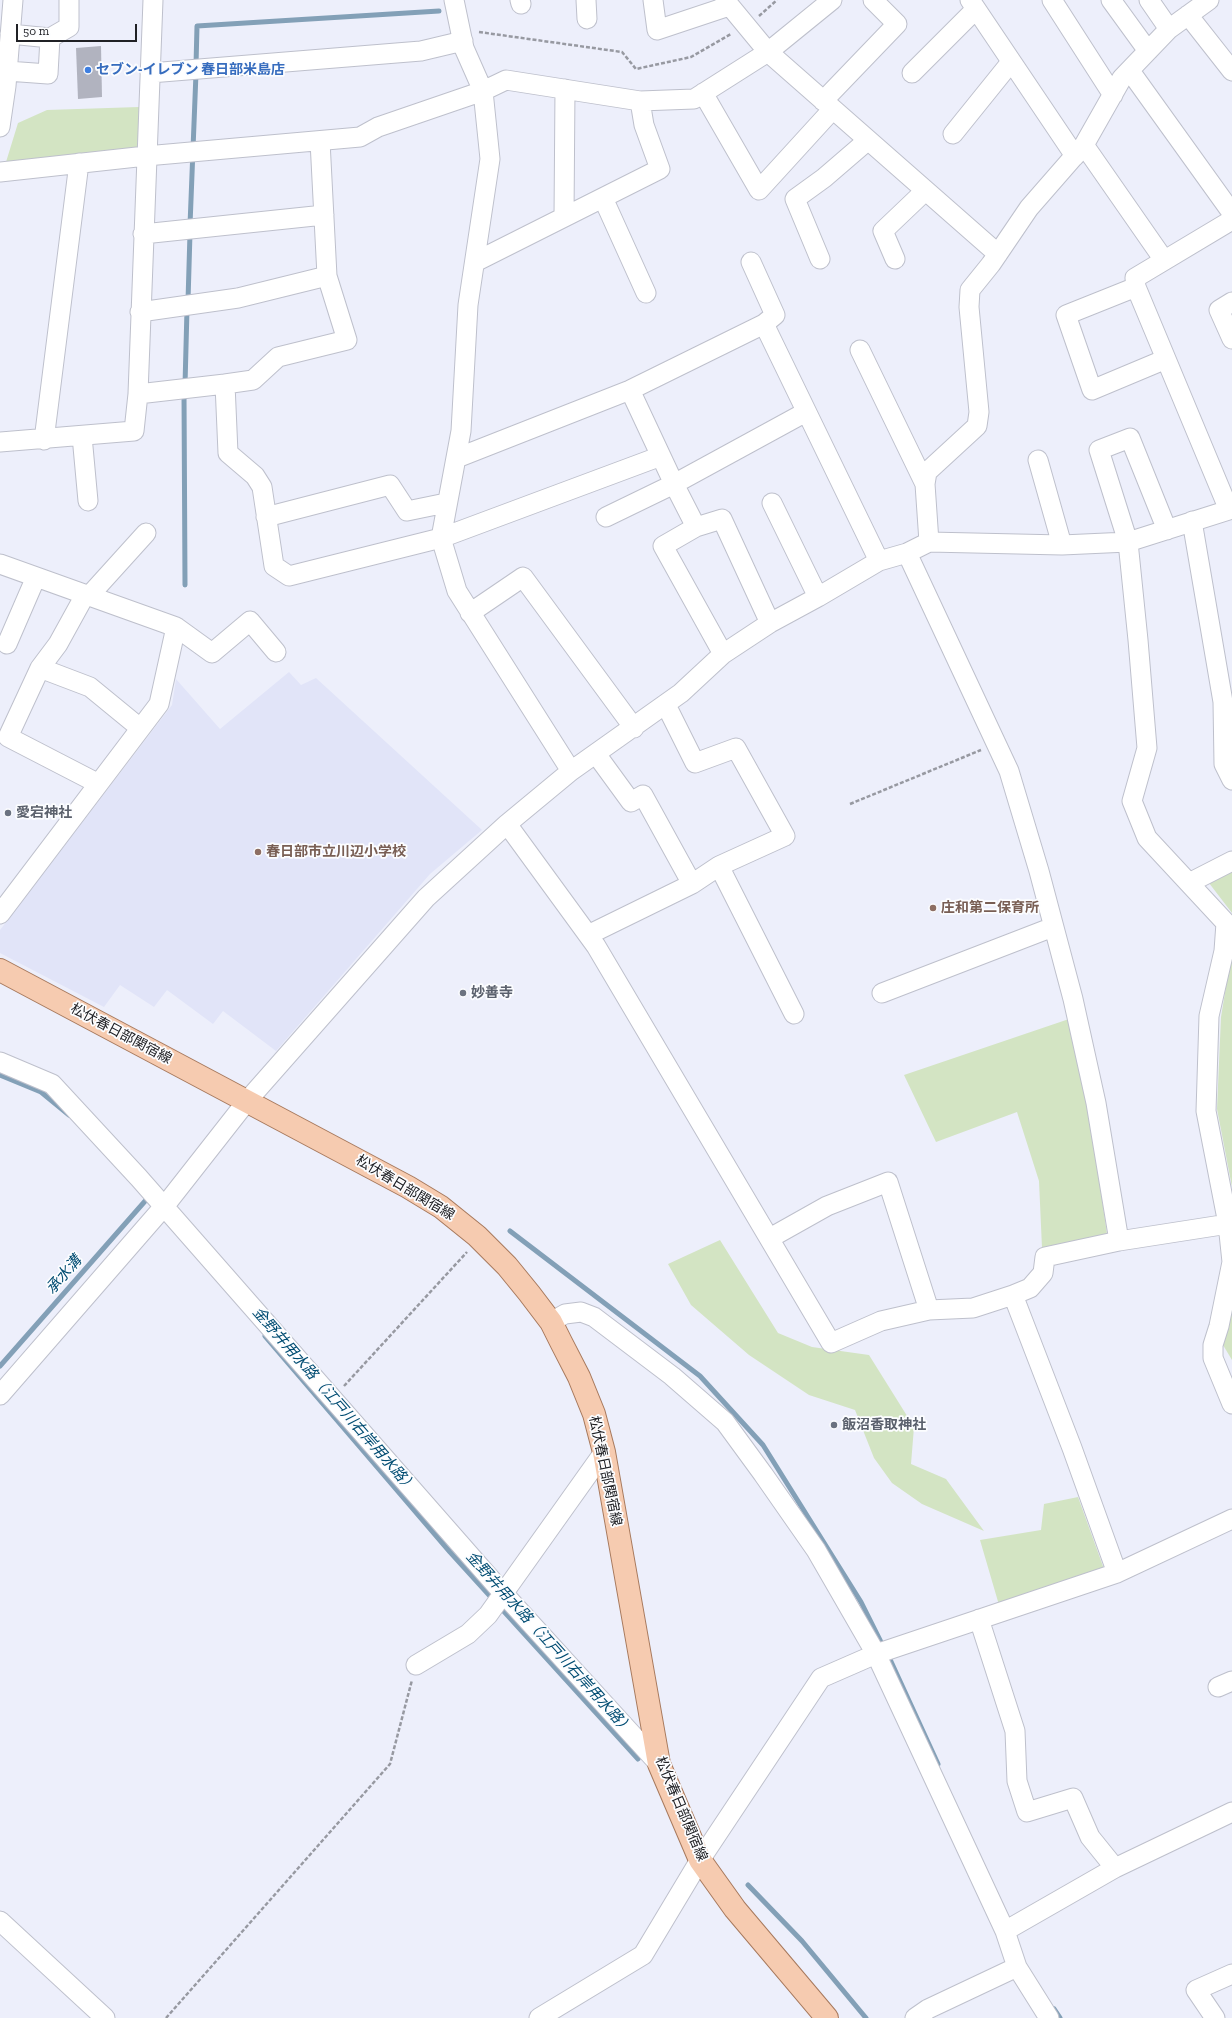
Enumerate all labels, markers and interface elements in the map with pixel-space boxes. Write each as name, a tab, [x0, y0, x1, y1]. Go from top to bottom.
scale bar	[18, 16, 139, 42]
text: 50 m	[23, 24, 49, 38]
place label: セブン-イレブン 春日部米島店	[96, 62, 285, 78]
marker: セブン-イレブン 春日部米島店	[83, 65, 93, 75]
place label: 愛宕神社	[16, 805, 72, 821]
marker: 愛宕神社	[3, 808, 13, 818]
place label: 春日部市立川辺小学校	[266, 844, 406, 860]
marker: 春日部市立川辺小学校	[253, 847, 263, 857]
place label: 庄和第二保育所	[941, 900, 1039, 916]
marker: 庄和第二保育所	[928, 903, 938, 913]
place label: 妙善寺	[471, 985, 513, 1001]
marker: 妙善寺	[458, 988, 468, 998]
street label: 松伏春日部関宿線	[68, 1000, 174, 1068]
street label: 松伏春日部関宿線	[353, 1152, 457, 1224]
water label: 承水溝	[42, 1252, 86, 1298]
water label: 金野井用水路（江戸川右岸用水路）	[248, 1304, 420, 1496]
street label: 松伏春日部関宿線	[585, 1414, 625, 1528]
place label: 飯沼香取神社	[842, 1417, 926, 1433]
marker: 飯沼香取神社	[829, 1420, 839, 1430]
water label: 金野井用水路（江戸川右岸用水路）	[462, 1548, 636, 1738]
street label: 松伏春日部関宿線	[651, 1754, 711, 1864]

